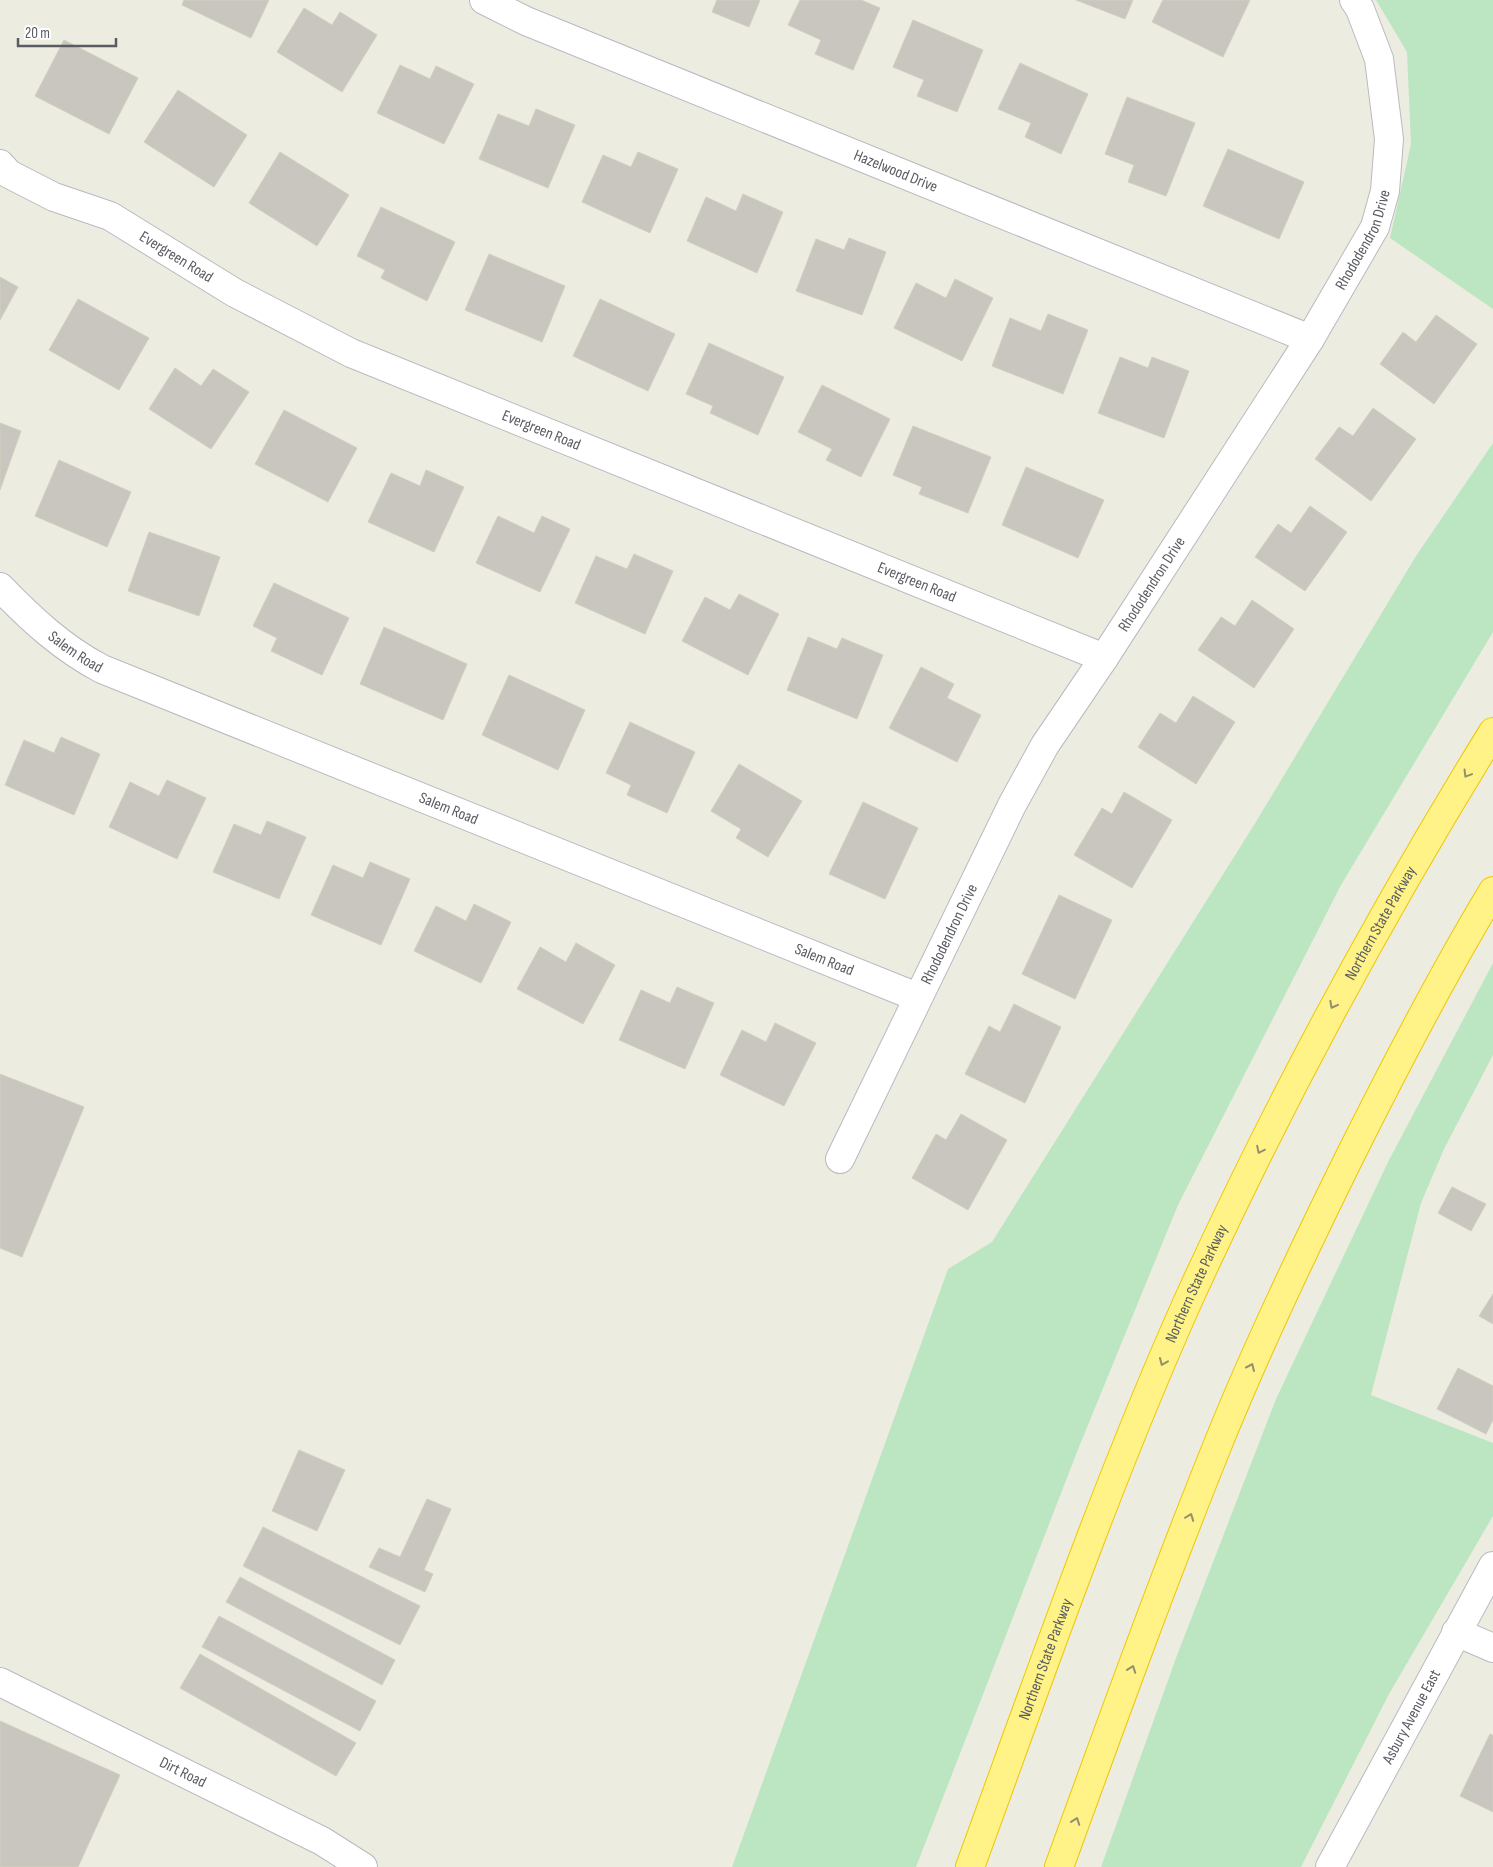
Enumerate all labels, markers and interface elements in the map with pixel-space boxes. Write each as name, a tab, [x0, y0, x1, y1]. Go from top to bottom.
scale bar	[18, 15, 115, 47]
text: 20 m	[25, 24, 50, 43]
street label: Hazelwood Drive	[851, 146, 940, 196]
street label: Rhododendron Drive	[1331, 188, 1394, 293]
street label: Evergreen Road	[136, 227, 217, 287]
street label: Evergreen Road	[499, 406, 583, 455]
street label: Rhododendron Drive	[1114, 533, 1189, 635]
street label: Evergreen Road	[875, 558, 959, 607]
street label: Salem Road	[44, 627, 106, 677]
one-way arrow	[1464, 768, 1474, 777]
street label: Salem Road	[416, 788, 481, 829]
street label: Northern State Parkway	[1341, 863, 1420, 983]
street label: Rhododendron Drive	[917, 881, 982, 987]
street label: Salem Road	[792, 939, 857, 980]
one-way arrow	[1329, 1000, 1339, 1009]
one-way arrow	[1256, 1145, 1266, 1154]
street label: Northern State Parkway	[1161, 1221, 1232, 1346]
one-way arrow	[1158, 1357, 1169, 1366]
one-way arrow	[1245, 1363, 1256, 1372]
one-way arrow	[1183, 1513, 1194, 1522]
street label: Northern State Parkway	[1015, 1596, 1076, 1723]
one-way arrow	[1126, 1665, 1136, 1673]
street label: Asbury Avenue East	[1378, 1666, 1445, 1768]
street label: Dirt Road	[156, 1753, 209, 1792]
one-way arrow	[1070, 1817, 1080, 1826]

